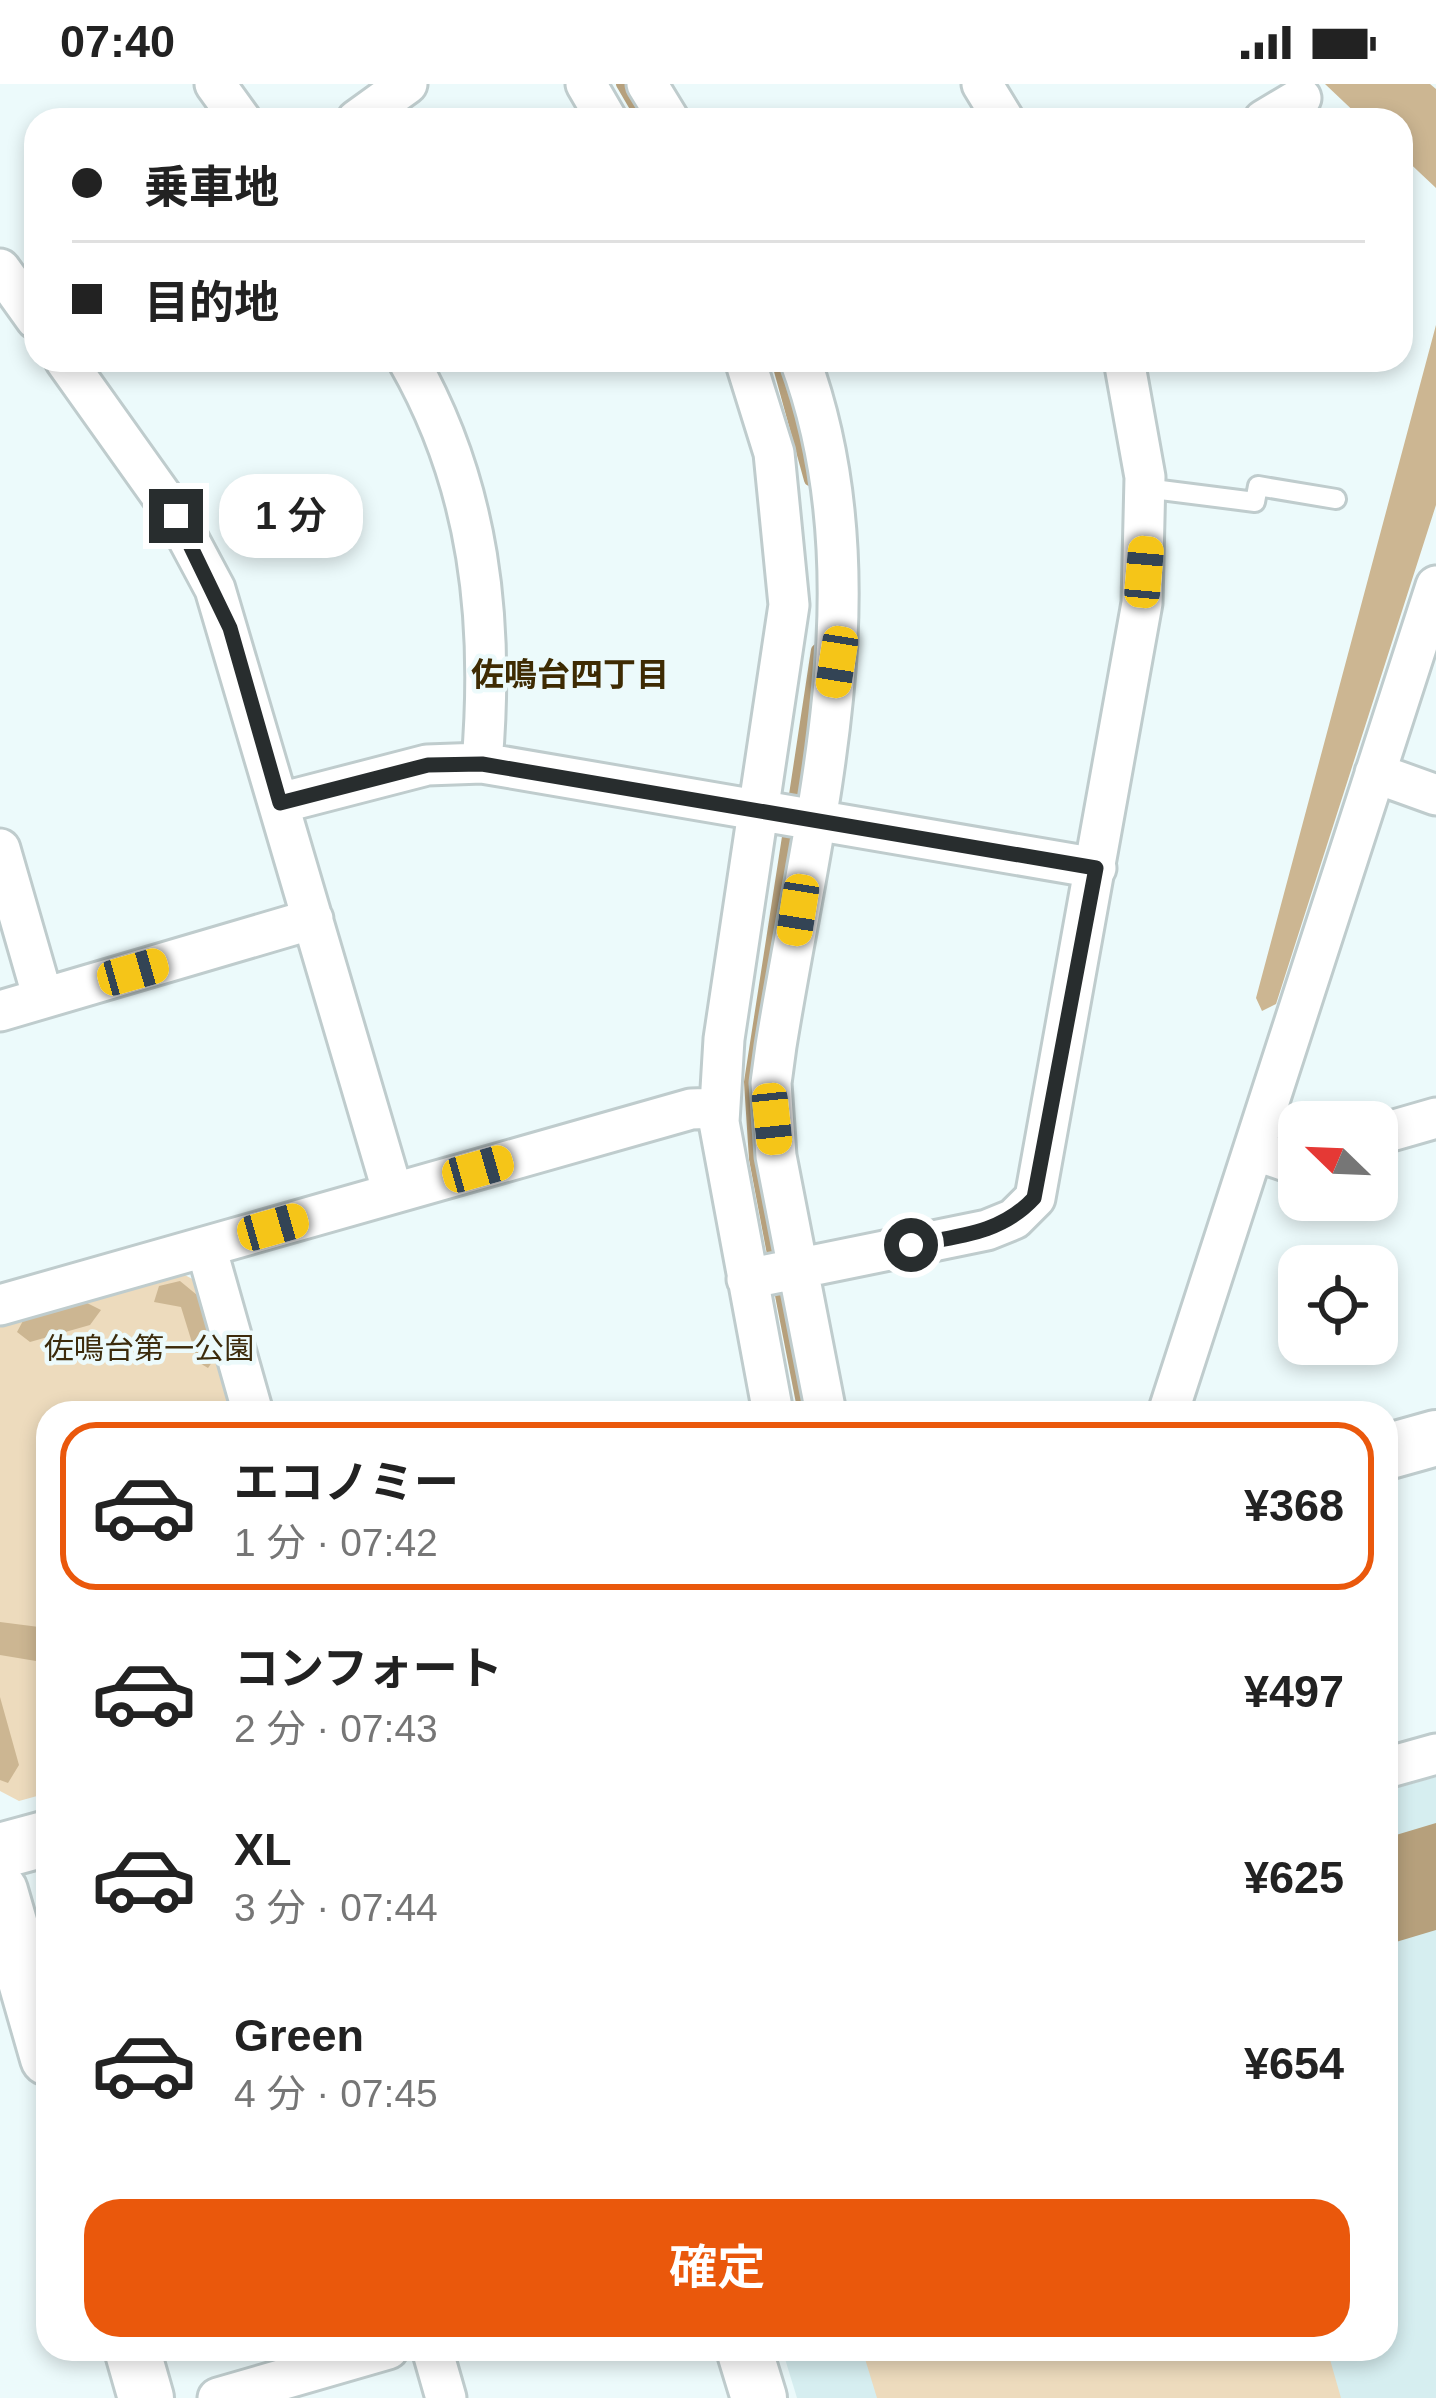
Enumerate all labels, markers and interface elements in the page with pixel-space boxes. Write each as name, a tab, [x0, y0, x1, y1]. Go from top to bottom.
text: 07:40	[60, 16, 175, 67]
text: 乗車地	[144, 162, 279, 213]
text: 目的地	[144, 277, 279, 328]
callout: 1 分	[218, 474, 362, 558]
route end	[149, 489, 203, 543]
text: 1 分	[255, 494, 327, 537]
car	[1123, 535, 1165, 609]
car	[814, 624, 860, 700]
district label: 佐鳴台四丁目	[471, 656, 669, 693]
car	[775, 872, 821, 948]
car	[93, 945, 173, 999]
car	[750, 1081, 794, 1157]
north arrow	[1278, 1101, 1398, 1221]
map controls	[1278, 1101, 1398, 1365]
car	[438, 1142, 518, 1196]
car	[233, 1200, 313, 1254]
route start	[884, 1218, 938, 1272]
button: locate	[1278, 1245, 1398, 1365]
park label: 佐鳴台第一公園	[44, 1332, 254, 1365]
icon: car	[90, 1452, 198, 1560]
text: エコノミー	[234, 1457, 459, 1508]
text: ¥368	[1244, 1480, 1344, 1531]
text: 1 分 · 07:42	[234, 1521, 438, 1564]
icon: car	[90, 1638, 198, 1746]
text: コンフォート	[234, 1643, 503, 1694]
text: ¥497	[1244, 1666, 1344, 1717]
text: 2 分 · 07:43	[234, 1707, 438, 1750]
icon: car	[90, 1824, 198, 1932]
text: XL	[234, 1824, 292, 1875]
text: ¥625	[1244, 1852, 1344, 1903]
text: 3 分 · 07:44	[234, 1886, 438, 1929]
icon: car	[90, 2010, 198, 2118]
text: Green	[234, 2010, 364, 2061]
text: ¥654	[1244, 2038, 1344, 2089]
text: 4 分 · 07:45	[234, 2072, 438, 2115]
button: 確定	[84, 2199, 1350, 2337]

